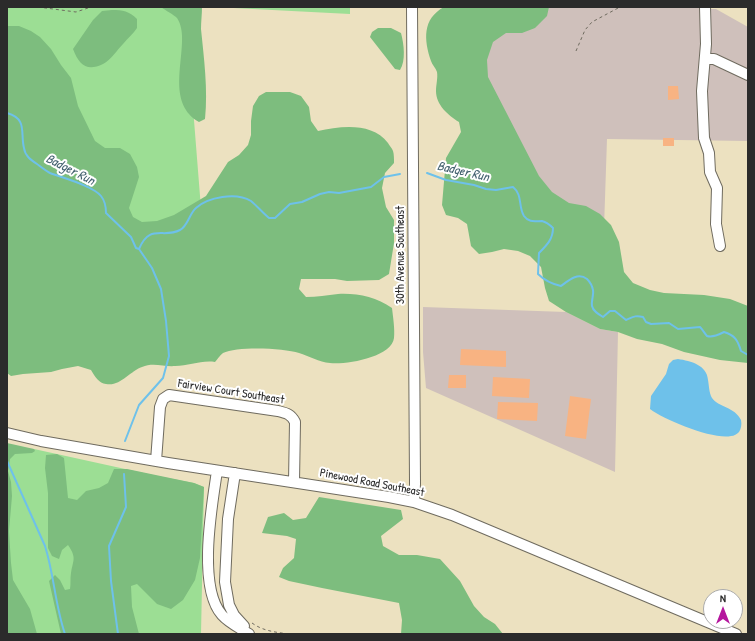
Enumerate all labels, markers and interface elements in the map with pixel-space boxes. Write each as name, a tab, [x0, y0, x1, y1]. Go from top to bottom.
water label: Badger Run	[43, 151, 97, 189]
water label: Badger Run	[436, 158, 490, 186]
street label: 30th Avenue Southeast	[394, 206, 408, 304]
street label: Fairview Court Southeast	[177, 376, 285, 408]
street label: Pinewood Road Southeast	[318, 466, 426, 500]
north arrow	[703, 589, 743, 629]
text: N	[720, 591, 726, 605]

